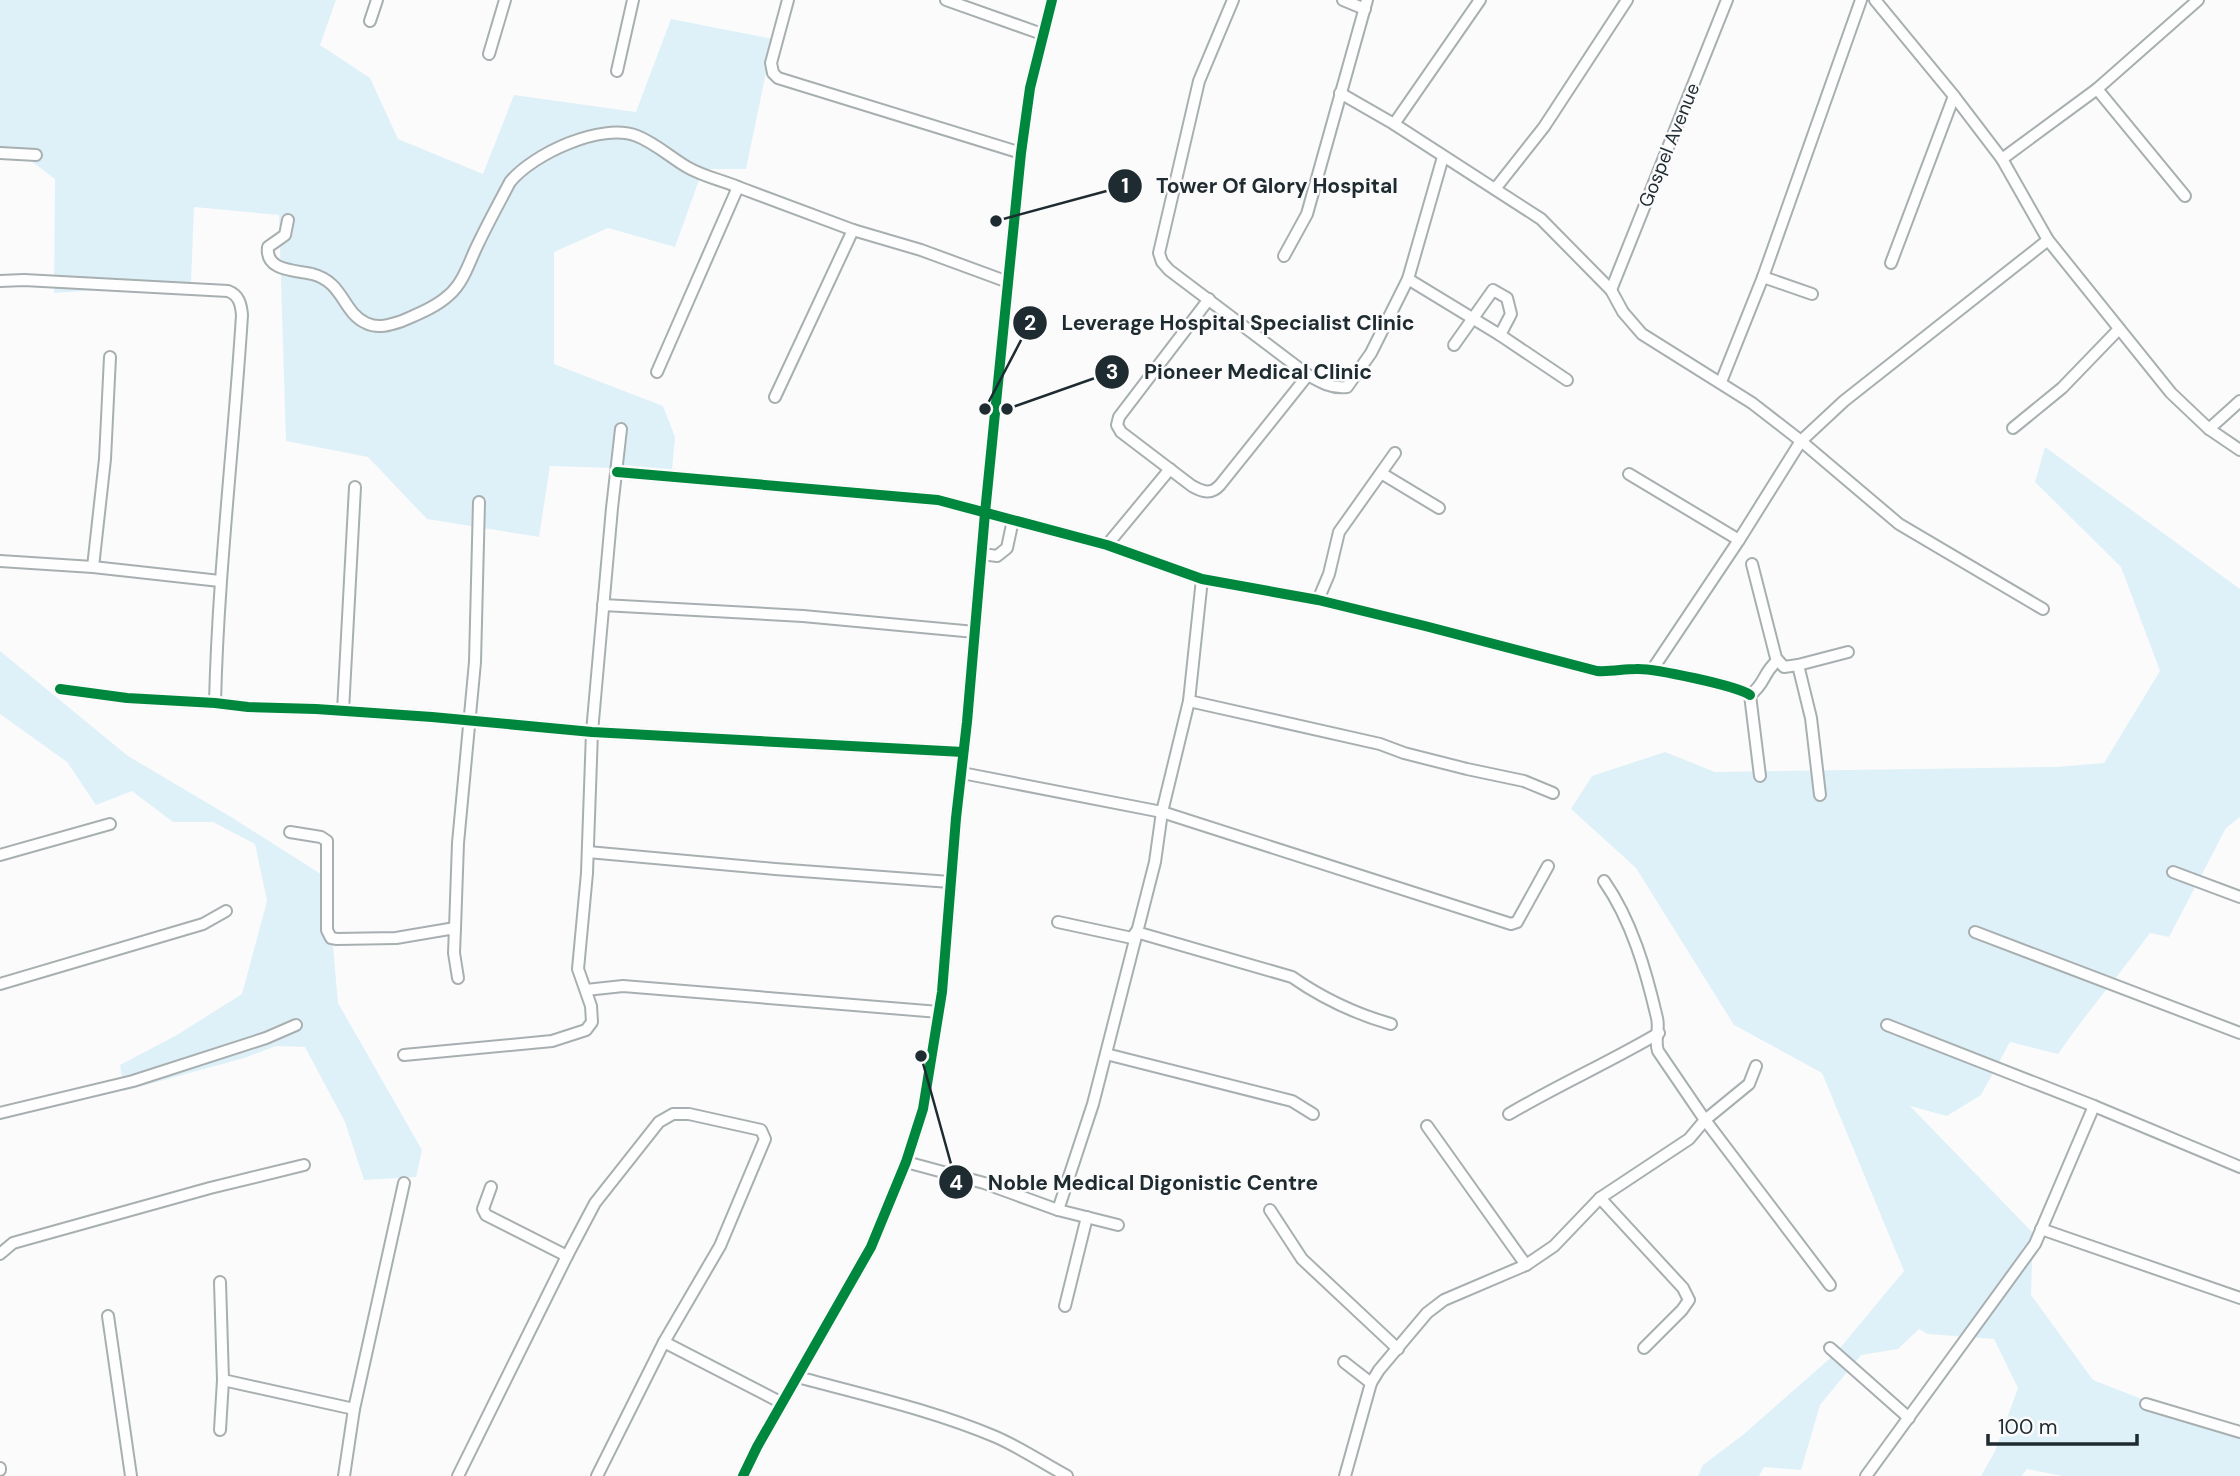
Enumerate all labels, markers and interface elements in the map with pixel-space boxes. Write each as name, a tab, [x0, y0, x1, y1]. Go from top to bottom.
street label: Gospel Avenue	[1633, 79, 1705, 211]
callout: Tower Of Glory Hospital	[1107, 165, 1412, 207]
text: 1	[1121, 172, 1129, 200]
text: Tower Of Glory Hospital	[1156, 172, 1398, 200]
callout: Leverage Hospital Specialist Clinic	[1013, 302, 1429, 344]
text: 2	[1024, 309, 1036, 337]
text: Leverage Hospital Specialist Clinic	[1062, 309, 1414, 337]
callout: Pioneer Medical Clinic	[1095, 351, 1385, 393]
text: 3	[1106, 358, 1118, 386]
text: Pioneer Medical Clinic	[1144, 358, 1372, 386]
callout: Noble Medical Digonistic Centre	[939, 1161, 1332, 1203]
text: 4	[949, 1169, 963, 1197]
text: Noble Medical Digonistic Centre	[988, 1169, 1318, 1197]
scale bar	[1988, 1402, 2137, 1446]
text: 100 m	[1998, 1413, 2058, 1441]

